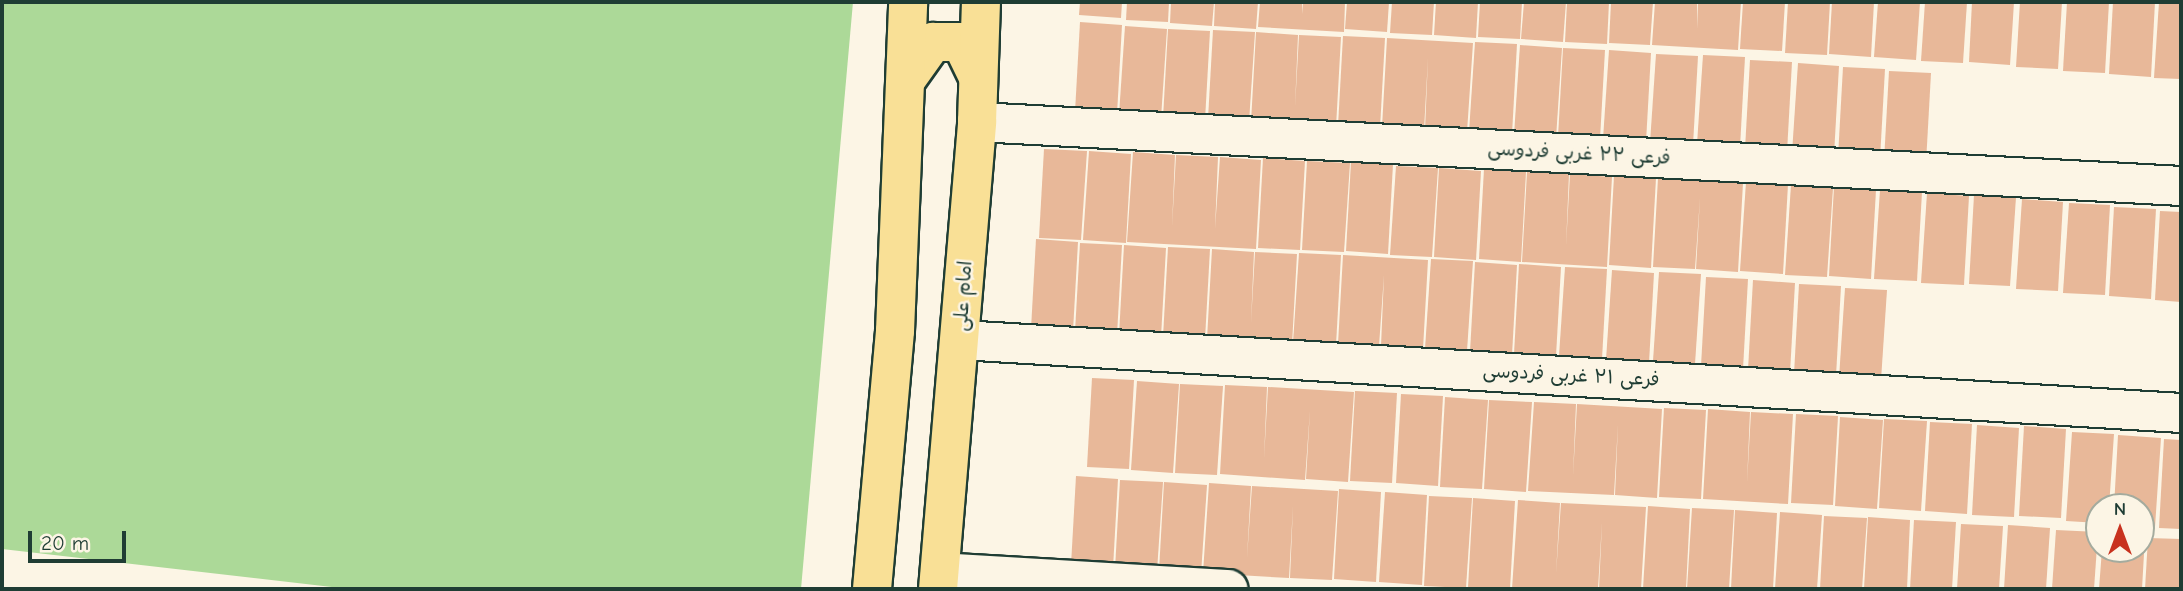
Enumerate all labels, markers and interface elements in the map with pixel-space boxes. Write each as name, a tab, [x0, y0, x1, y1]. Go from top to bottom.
street label: فرعی ۲۲ غربی فردوسی	[1487, 138, 1671, 170]
street label: امام علی	[950, 260, 978, 332]
street label: فرعی ۲۱ غربی فردوسی	[1482, 360, 1660, 392]
north arrow	[2085, 493, 2155, 563]
text: N	[2114, 498, 2126, 520]
scale bar	[32, 518, 130, 562]
text: 20 m	[41, 531, 89, 555]

